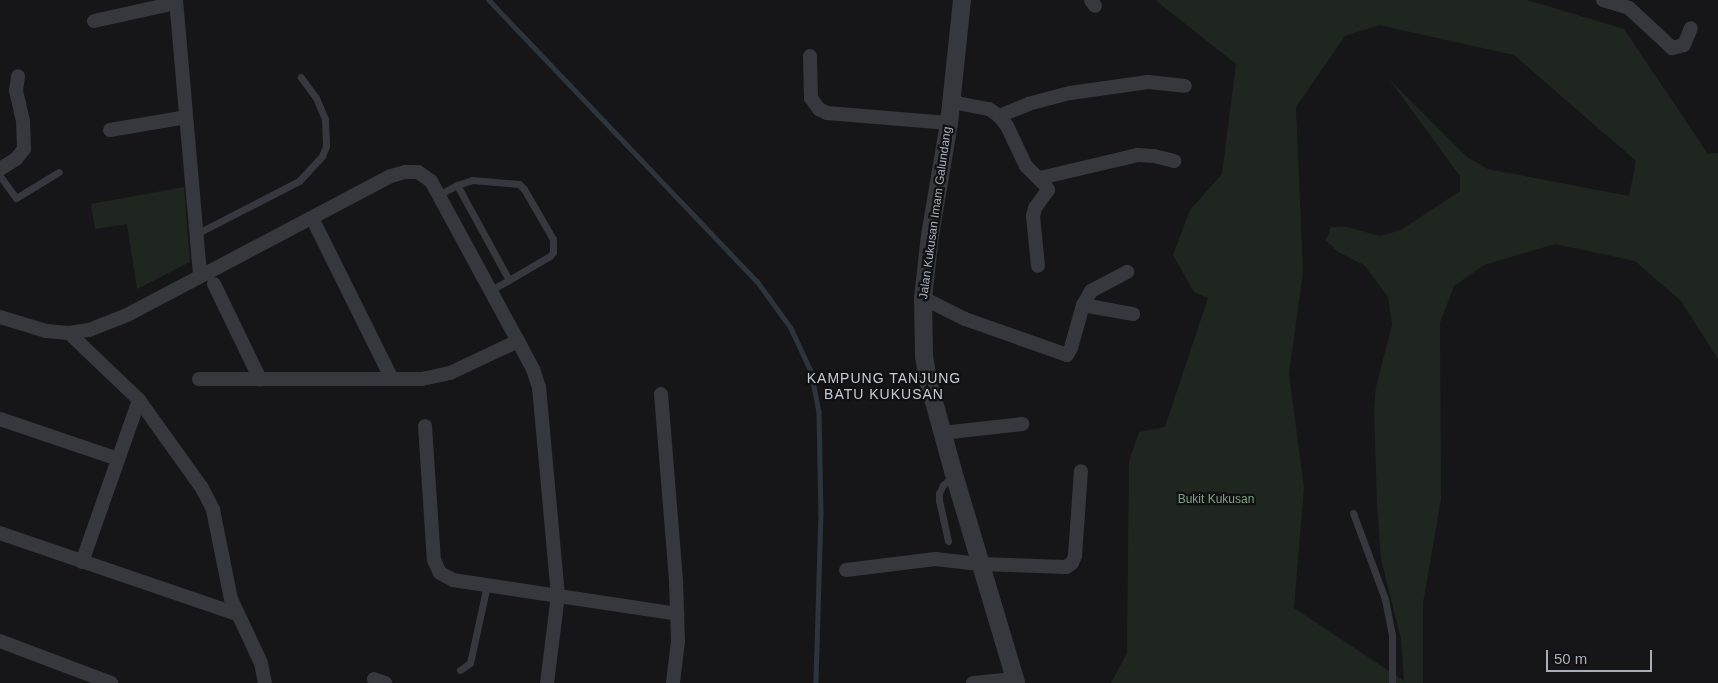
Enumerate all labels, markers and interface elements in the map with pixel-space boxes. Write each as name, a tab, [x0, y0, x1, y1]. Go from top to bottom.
street label: Jalan Kukusan Imam Galundang	[917, 126, 955, 300]
district label: KAMPUNG TANJUNG BATU KUKUSAN	[805, 370, 963, 402]
park label: Bukit Kukusan	[1178, 493, 1254, 507]
scale bar	[1548, 640, 1654, 672]
text: 50 m	[1554, 650, 1587, 667]

